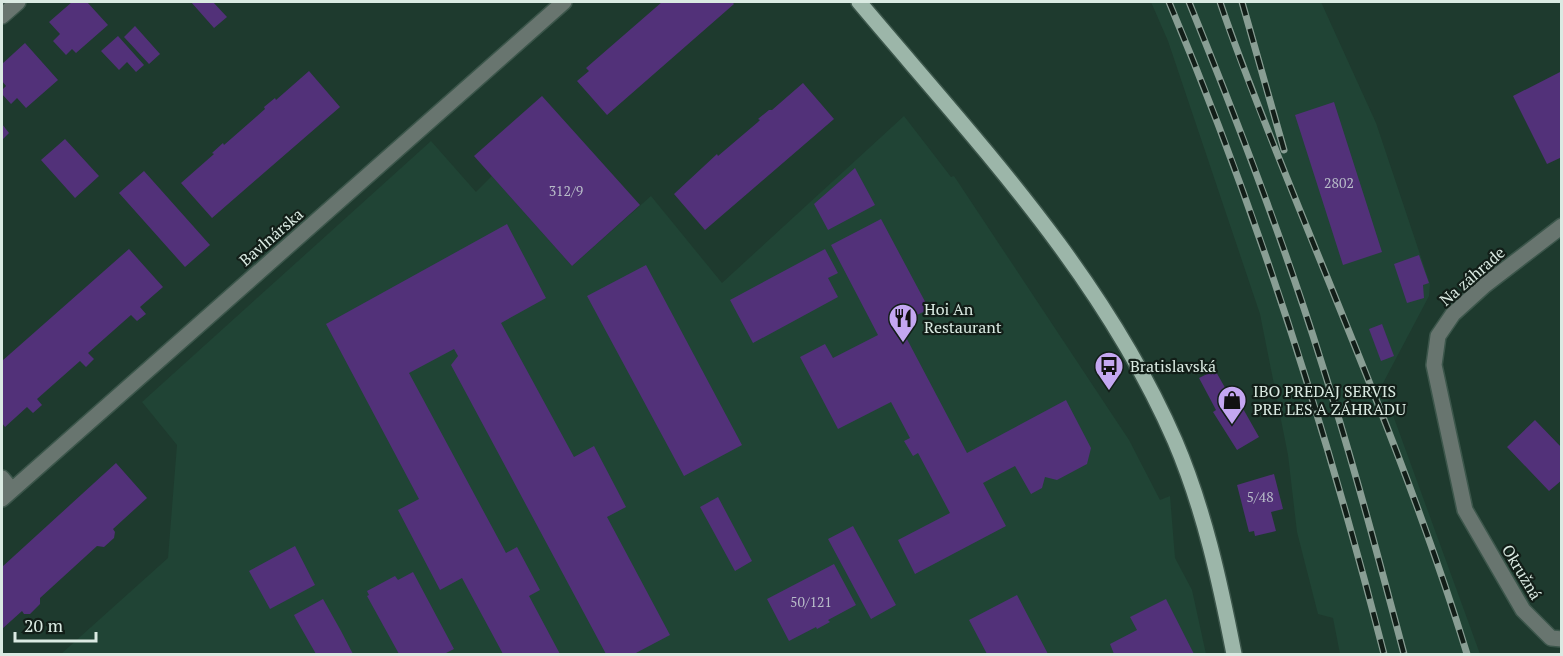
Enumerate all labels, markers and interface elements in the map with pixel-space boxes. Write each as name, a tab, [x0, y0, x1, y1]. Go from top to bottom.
house number: 2802	[1324, 173, 1354, 192]
house number: 312/9	[549, 181, 583, 200]
street label: Bavlnárska	[234, 203, 308, 271]
street label: Na záhrade	[1435, 241, 1509, 311]
place label: Hoi An Restaurant	[924, 298, 1002, 338]
restaurant icon: Hoi An Restaurant	[887, 302, 919, 344]
bus stop icon: Bratislavská	[1093, 350, 1125, 392]
place label: Bratislavská	[1130, 355, 1216, 377]
place label: IBO PREDAJ SERVIS PRE LES A ZÁHRADU	[1253, 380, 1406, 420]
shop icon: IBO PREDAJ SERVIS PRE LES A ZÁHRADU	[1216, 384, 1248, 426]
house number: 5/48	[1246, 487, 1274, 506]
street label: Okružná	[1497, 540, 1547, 604]
house number: 50/121	[790, 592, 832, 611]
scale bar	[15, 605, 96, 643]
text: 20 m	[24, 613, 64, 637]

